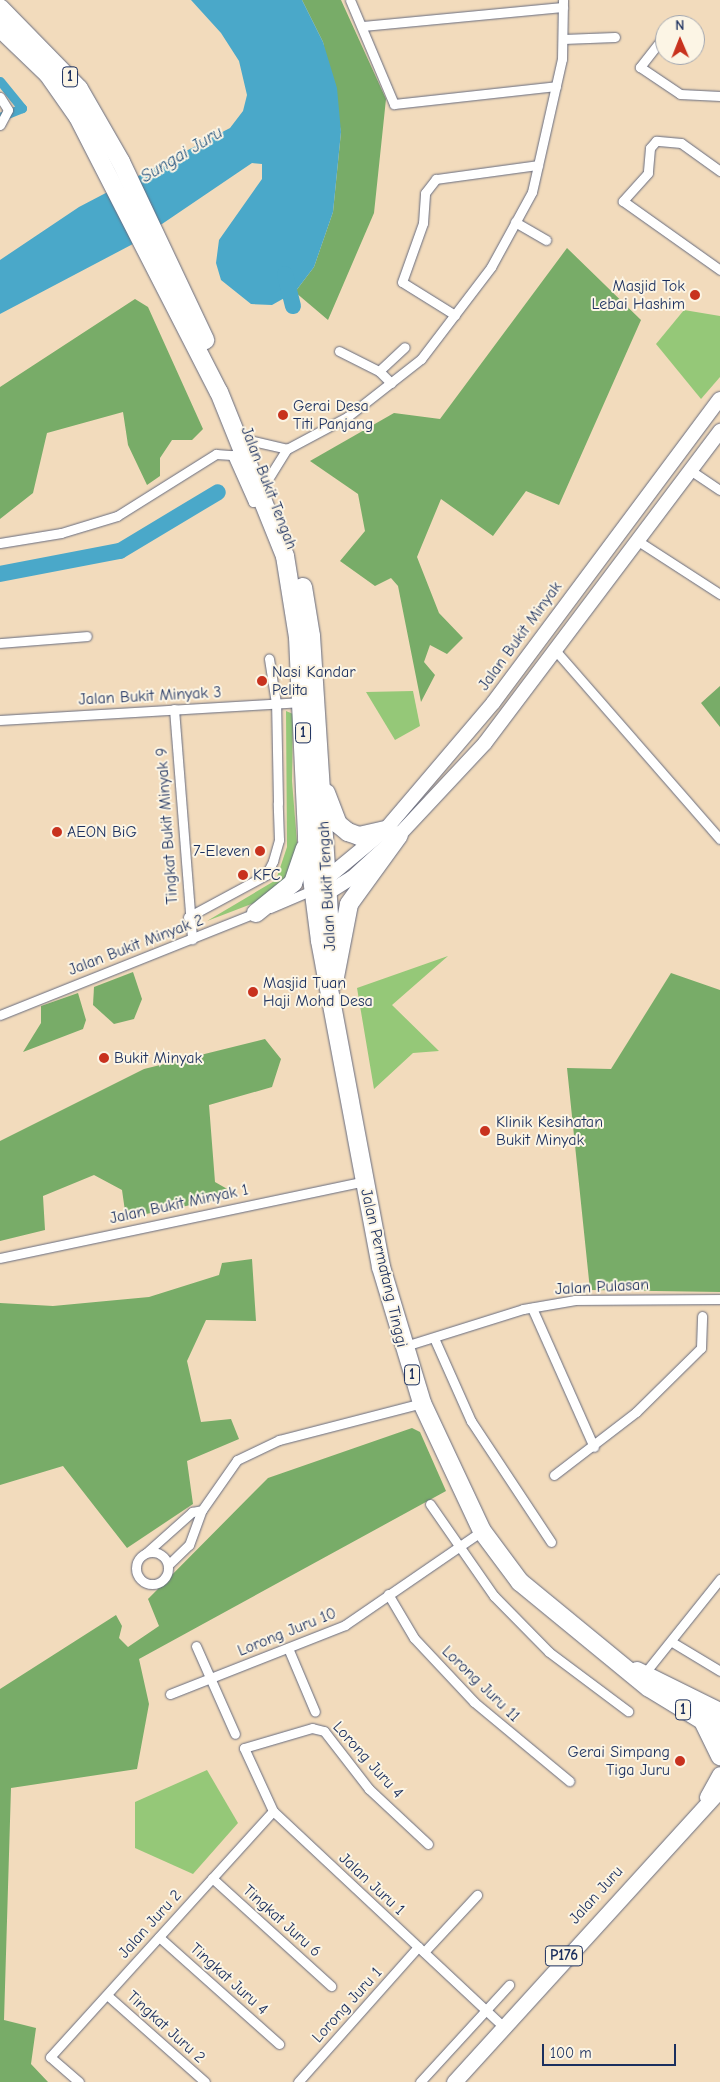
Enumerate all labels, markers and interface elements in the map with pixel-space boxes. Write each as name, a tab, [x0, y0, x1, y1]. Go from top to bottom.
north arrow	[655, 15, 705, 65]
text: N	[675, 17, 684, 34]
road number: 1	[61, 64, 79, 90]
water label: Sungai Juru	[137, 122, 227, 188]
place label: Masjid Tok Lebai Hashim	[592, 276, 685, 314]
marker: Masjid Tok Lebai Hashim	[689, 289, 701, 301]
place label: Gerai Desa Titi Panjang	[293, 396, 373, 434]
marker: Gerai Desa Titi Panjang	[277, 409, 289, 421]
street label: Jalan Bukit Tengah	[237, 424, 301, 552]
street label: Jalan Bukit Minyak	[474, 578, 566, 694]
place label: Nasi Kandar Pelita	[272, 662, 356, 700]
marker: Nasi Kandar Pelita	[256, 675, 268, 687]
street label: Jalan Bukit Minyak 3	[78, 683, 222, 709]
road number: 1	[294, 720, 312, 746]
street label: Tingkat Bukit Minyak 9	[152, 747, 182, 905]
street label: Jalan Bukit Tengah	[314, 821, 340, 951]
place label: AEON BiG	[67, 822, 137, 842]
marker: AEON BiG	[51, 826, 63, 838]
place label: 7-Eleven	[193, 841, 250, 861]
marker: 7-Eleven	[254, 845, 266, 857]
place label: KFC	[253, 865, 281, 885]
marker: KFC	[237, 869, 249, 881]
street label: Jalan Bukit Minyak 2	[66, 910, 206, 980]
place label: Masjid Tuan Haji Mohd Desa	[263, 973, 373, 1011]
marker: Masjid Tuan Haji Mohd Desa	[247, 986, 259, 998]
place label: Bukit Minyak	[114, 1048, 202, 1068]
marker: Bukit Minyak	[98, 1052, 110, 1064]
place label: Klinik Kesihatan Bukit Minyak	[496, 1112, 603, 1150]
marker: Klinik Kesihatan Bukit Minyak	[478, 1124, 492, 1138]
street label: Jalan Bukit Minyak 1	[108, 1180, 250, 1228]
street label: Jalan Permatang Tinggi	[356, 1187, 412, 1349]
street label: Jalan Pulasan	[554, 1275, 650, 1299]
road number: 1	[403, 1362, 421, 1388]
street label: Lorong Juru 10	[235, 1603, 339, 1661]
street label: Lorong Juru 11	[438, 1642, 524, 1726]
road number: 1	[674, 1698, 692, 1722]
street label: Lorong Juru 4	[329, 1718, 407, 1802]
place label: Gerai Simpang Tiga Juru	[567, 1742, 670, 1780]
marker: Gerai Simpang Tiga Juru	[674, 1755, 686, 1767]
street label: Jalan Juru 1	[335, 1849, 409, 1919]
street label: Jalan Juru	[565, 1862, 627, 1928]
street label: Tingkat Juru 6	[239, 1881, 325, 1961]
street label: Jalan Juru 2	[114, 1886, 186, 1962]
street label: Tingkat Juru 4	[186, 1939, 272, 2019]
road number: P176	[544, 1944, 584, 1968]
street label: Lorong Juru 1	[308, 1963, 386, 2047]
street label: Tingkat Juru 2	[123, 1987, 209, 2067]
scale bar	[545, 2034, 679, 2066]
text: 100 m	[550, 2044, 592, 2062]

